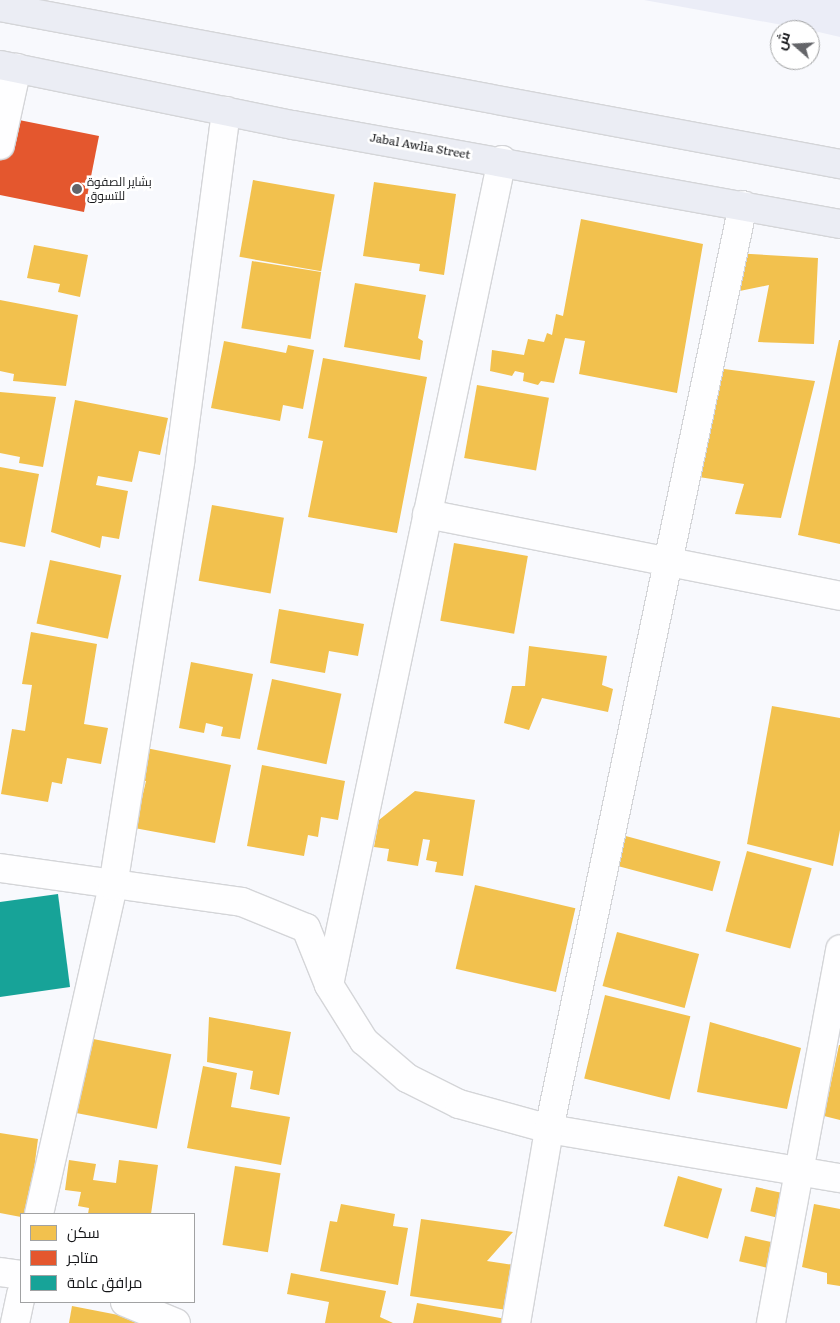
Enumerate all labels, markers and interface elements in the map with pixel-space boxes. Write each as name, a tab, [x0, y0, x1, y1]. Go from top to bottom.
north arrow	[770, 20, 820, 70]
text: ش	[769, 29, 794, 52]
street label: Jabal Awlia Street	[369, 130, 471, 162]
place label: بشاير الصفوة للتسوق	[87, 175, 152, 203]
marker: بشاير الصفوة للتسوق	[71, 183, 83, 195]
legend	[20, 1213, 195, 1303]
text: سكن	[67, 1220, 100, 1243]
text: متاجر	[67, 1245, 98, 1268]
text: مرافق عامة	[67, 1270, 142, 1293]

